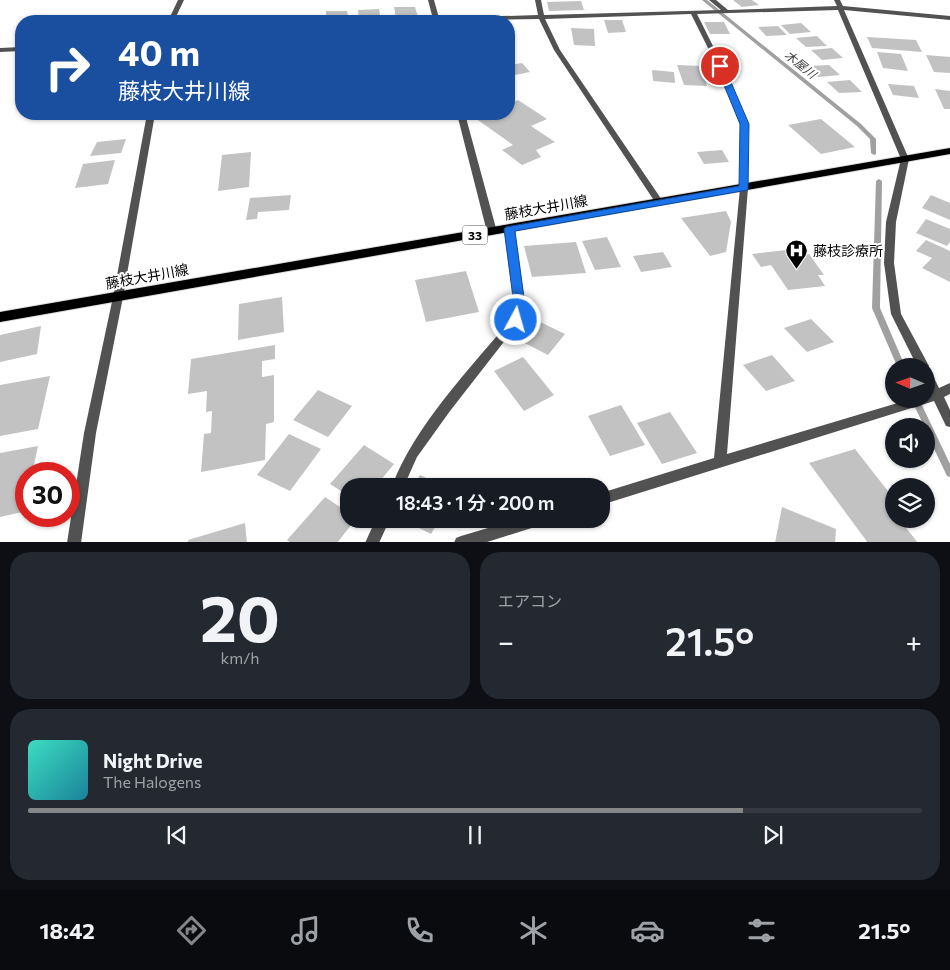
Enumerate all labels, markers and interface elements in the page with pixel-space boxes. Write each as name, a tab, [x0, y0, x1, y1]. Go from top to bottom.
text: 40 m	[118, 30, 200, 73]
icon: right	[35, 35, 100, 100]
pin	[699, 45, 741, 87]
water label: 木屋川	[783, 47, 821, 82]
icon: arrive	[706, 52, 734, 80]
text: 藤枝大井川線	[118, 77, 250, 104]
street label: 藤枝大井川線	[503, 191, 589, 223]
road number: 33	[462, 226, 488, 244]
hospital icon: 藤枝診療所	[785, 238, 809, 269]
place label: 藤枝診療所	[813, 242, 883, 259]
street label: 藤枝大井川線	[104, 260, 190, 292]
position arrow	[489, 293, 541, 345]
north arrow	[885, 358, 935, 408]
map controls	[885, 358, 935, 528]
button: sound	[885, 418, 935, 468]
speed limit sign: 30	[15, 462, 80, 527]
button: layers	[885, 478, 935, 528]
text: 18:43 · 1 分 · 200 m	[396, 491, 554, 514]
text: 20	[200, 576, 280, 655]
text: エアコン	[498, 591, 562, 610]
text: 21.5°	[665, 617, 754, 664]
text: −	[498, 624, 514, 658]
text: +	[906, 624, 922, 658]
text: km/h	[221, 648, 259, 667]
text: Night Drive	[103, 749, 203, 772]
text: The Halogens	[103, 772, 201, 791]
icon: previous	[163, 821, 191, 849]
icon: pause	[461, 821, 489, 849]
icon: next	[759, 821, 787, 849]
icon: directions	[174, 913, 209, 948]
icon: music	[288, 913, 323, 948]
icon: phone	[402, 913, 437, 948]
icon: climate	[516, 913, 551, 948]
icon: car	[630, 913, 665, 948]
icon: filters	[744, 913, 779, 948]
text: 18:42	[40, 917, 95, 944]
text: 21.5°	[858, 917, 910, 944]

